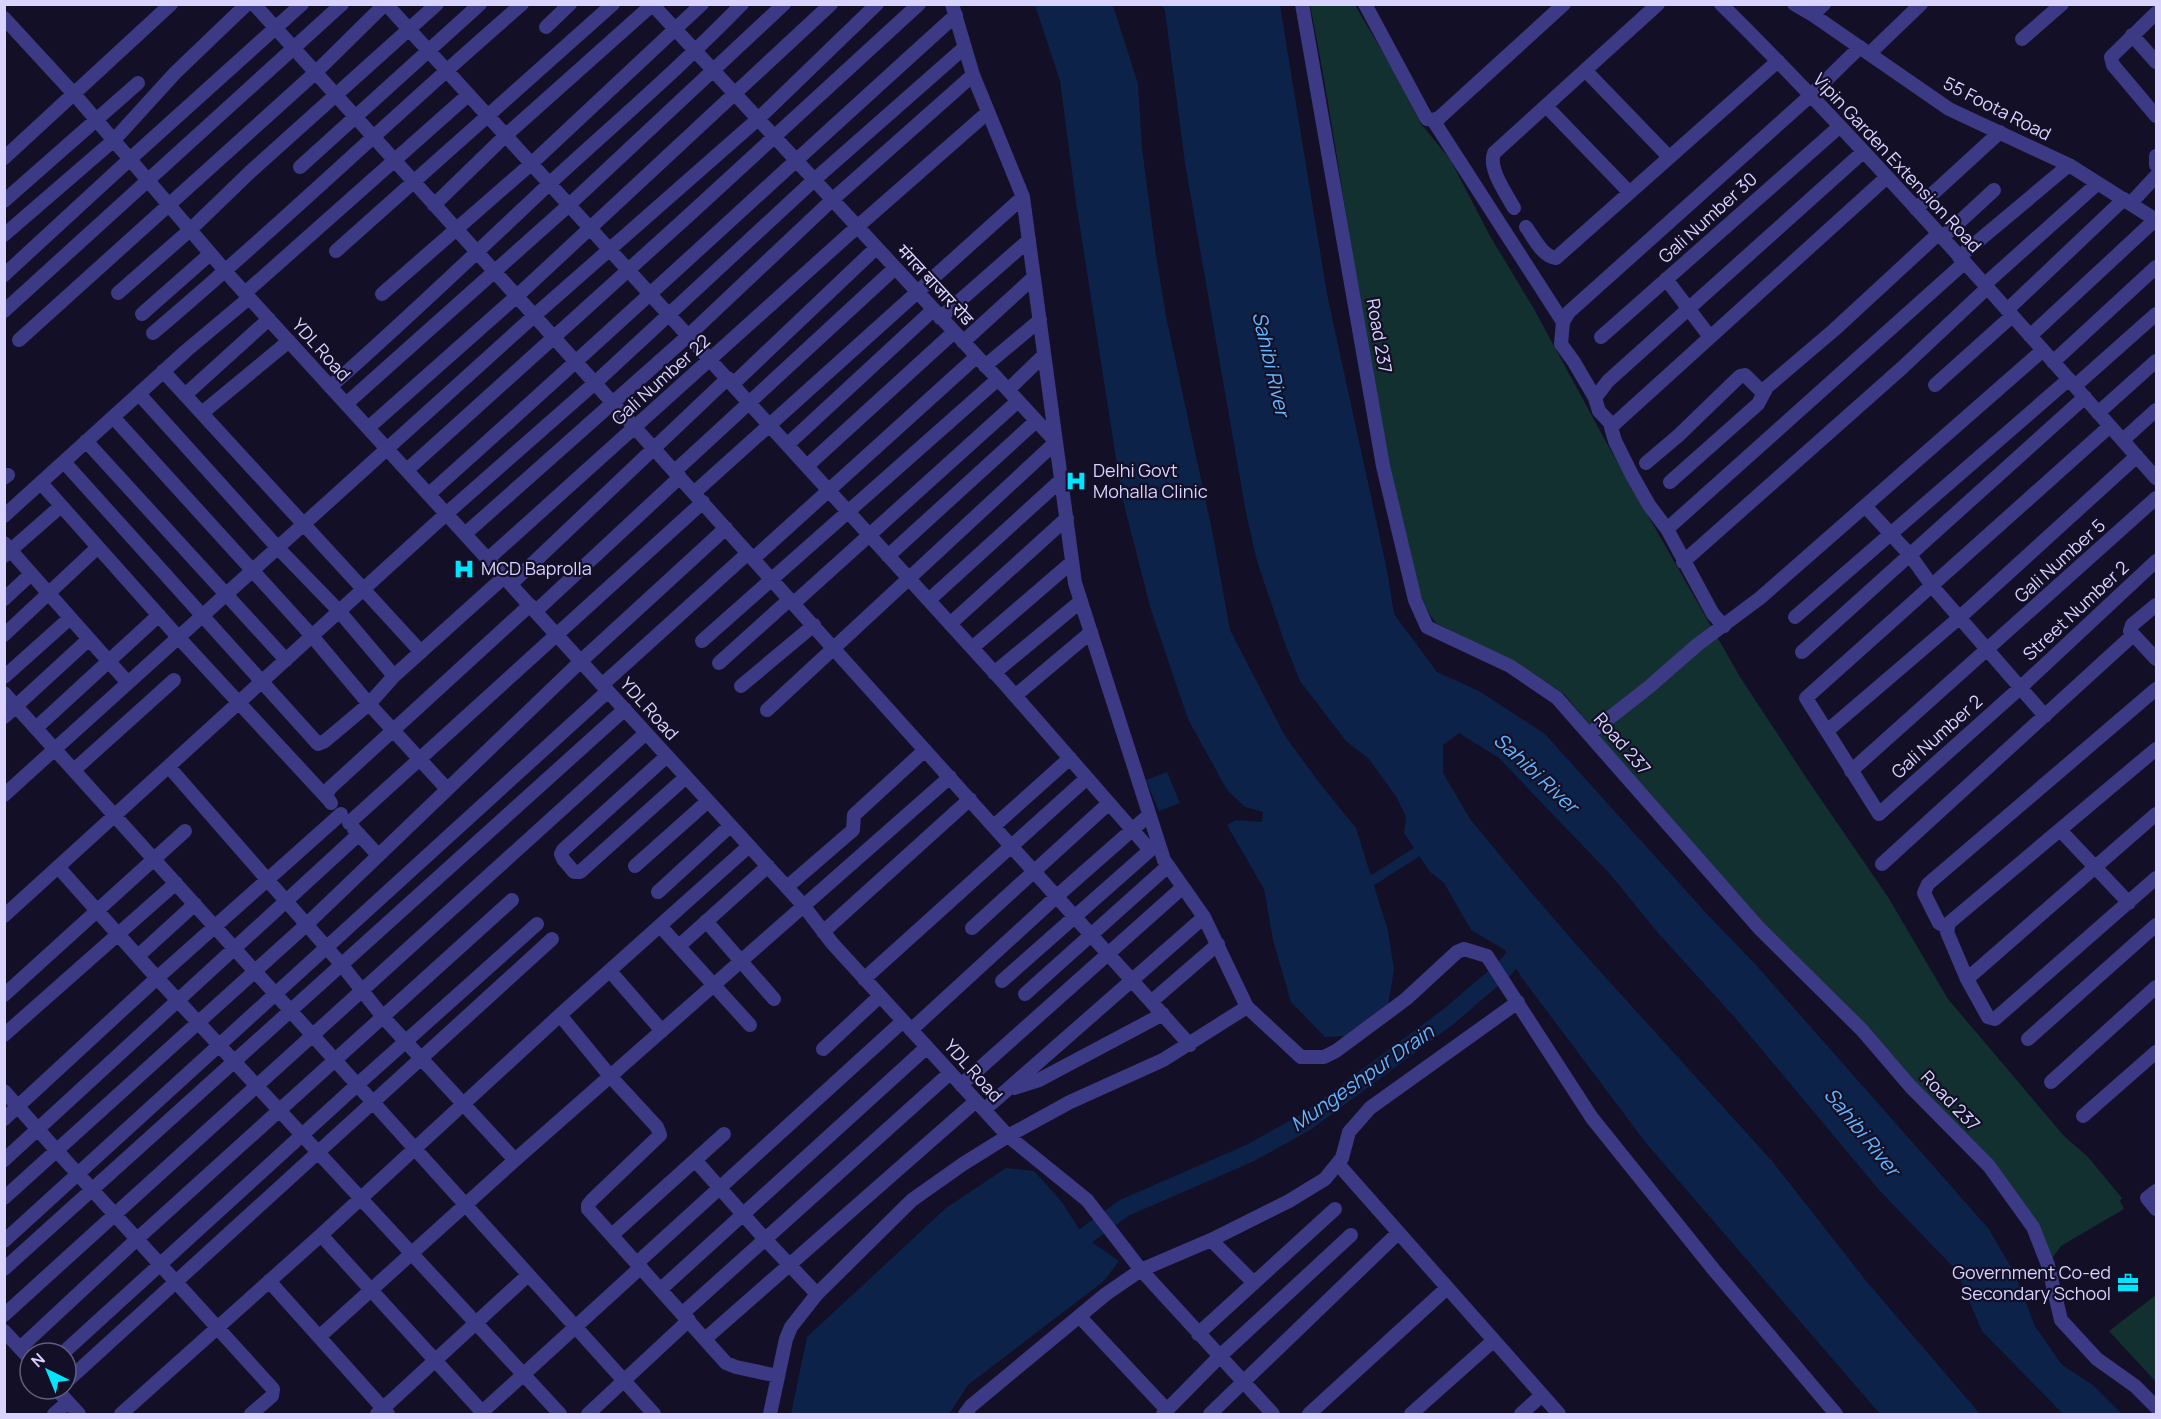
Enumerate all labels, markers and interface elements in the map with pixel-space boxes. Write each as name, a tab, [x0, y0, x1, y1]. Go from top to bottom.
street label: Vipin Garden Extension Road	[1808, 68, 1987, 257]
street label: 55 Foota Road	[1939, 71, 2055, 146]
street label: Gali Number 30	[1653, 166, 1762, 268]
street label: मंगल बाजार रोड	[892, 239, 980, 330]
street label: Road 237	[1362, 297, 1398, 375]
water label: Sahibi River	[1246, 309, 1297, 421]
street label: YDL Road	[287, 313, 356, 386]
street label: Gali Number 22	[606, 329, 715, 430]
place label: Delhi Govt Mohalla Clinic	[1093, 458, 1208, 503]
hospital icon: Delhi Govt Mohalla Clinic	[1064, 469, 1088, 493]
street label: Gali Number 5	[2009, 513, 2110, 608]
street label: Street Number 2	[2017, 555, 2133, 666]
place label: MCD Baprolla	[481, 556, 592, 580]
hospital icon: MCD Baprolla	[452, 557, 476, 581]
street label: YDL Road	[615, 672, 684, 745]
street label: Gali Number 2	[1886, 689, 1987, 783]
street label: Road 237	[1589, 707, 1657, 780]
water label: Sahibi River	[1488, 726, 1587, 821]
water label: Mungeshpur Drain	[1285, 1017, 1440, 1137]
street label: YDL Road	[939, 1034, 1008, 1107]
street label: Road 237	[1916, 1065, 1986, 1136]
water label: Sahibi River	[1818, 1082, 1908, 1184]
place label: Government Co-ed Secondary School	[1952, 1260, 2111, 1305]
office icon: Government Co-ed Secondary School	[2116, 1271, 2140, 1295]
north arrow	[18, 1341, 78, 1401]
text: N	[26, 1348, 49, 1372]

